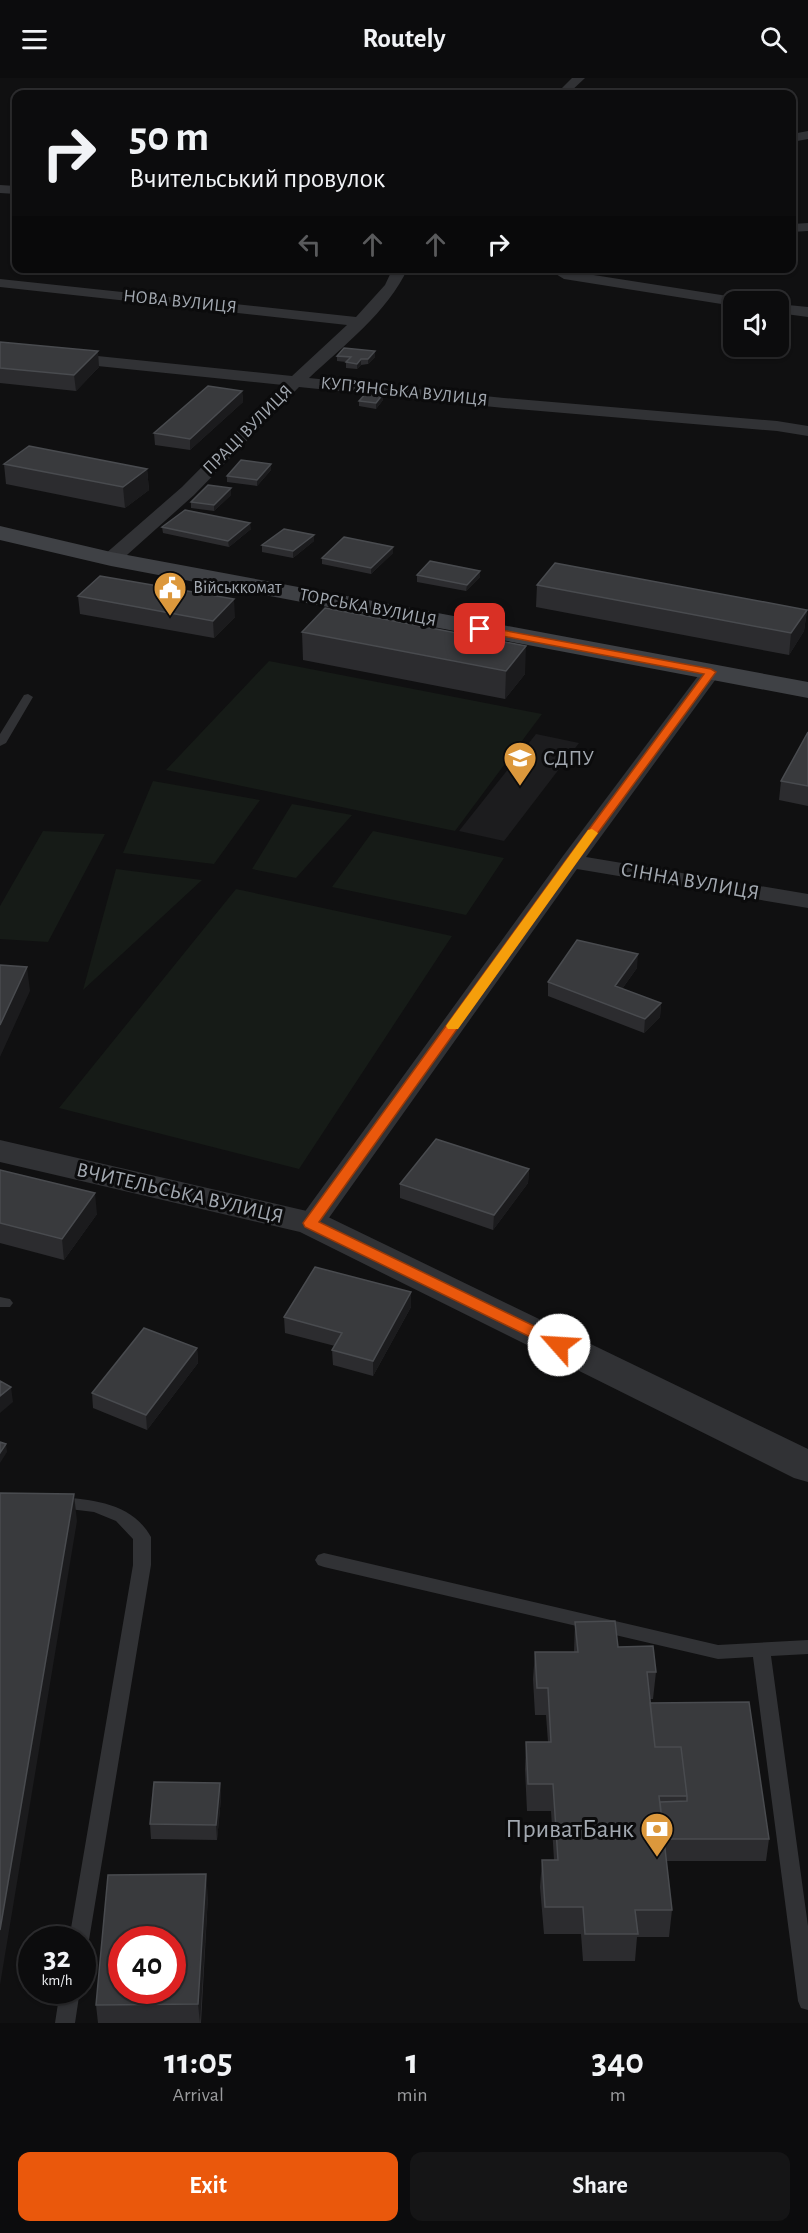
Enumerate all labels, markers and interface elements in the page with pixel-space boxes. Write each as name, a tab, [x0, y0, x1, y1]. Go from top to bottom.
icon: menu	[18, 23, 51, 56]
icon: search	[757, 23, 790, 56]
text: Routely	[362, 25, 446, 52]
icon: right	[30, 114, 108, 192]
text: 50 m	[129, 116, 209, 158]
text: Вчительський провулок	[129, 165, 385, 192]
icon: left	[293, 228, 326, 261]
icon: ahead	[356, 228, 389, 261]
icon: ahead	[419, 228, 452, 261]
icon: right	[482, 228, 515, 261]
street label: НОВА ВУЛИЦЯ	[122, 287, 238, 317]
map controls	[723, 291, 789, 357]
button: sound	[723, 291, 789, 357]
street label: КУП’ЯНСЬКА ВУЛИЦЯ	[319, 374, 489, 410]
street label: ПРАЦІ ВУЛИЦЯ	[200, 382, 296, 478]
public building icon: Військкомат	[152, 570, 188, 617]
place label: Військкомат	[193, 579, 282, 597]
street label: ТОРСЬКА ВУЛИЦЯ	[298, 586, 438, 630]
pin	[454, 603, 505, 654]
icon: arrive	[463, 612, 496, 645]
school or university icon: СДПУ	[502, 740, 538, 787]
place label: СДПУ	[543, 748, 594, 769]
street label: СІННА ВУЛИЦЯ	[619, 858, 761, 904]
street label: ВЧИТЕЛЬСЬКА ВУЛИЦЯ	[74, 1159, 286, 1227]
position arrow	[527, 1313, 591, 1377]
bank icon: ПриватБанк	[639, 1811, 675, 1858]
place label: ПриватБанк	[505, 1816, 634, 1842]
speed limit sign: 40	[108, 1926, 186, 2004]
text: 32	[43, 1943, 71, 1973]
text: km/h	[42, 1973, 72, 1988]
text: 11:05	[164, 2044, 232, 2080]
text: 1	[406, 2044, 419, 2080]
text: 340	[592, 2044, 644, 2080]
text: Arrival	[173, 2085, 224, 2105]
text: min	[396, 2085, 428, 2105]
text: m	[610, 2085, 626, 2105]
button: Exit	[18, 2152, 398, 2221]
button: Share	[410, 2152, 790, 2221]

